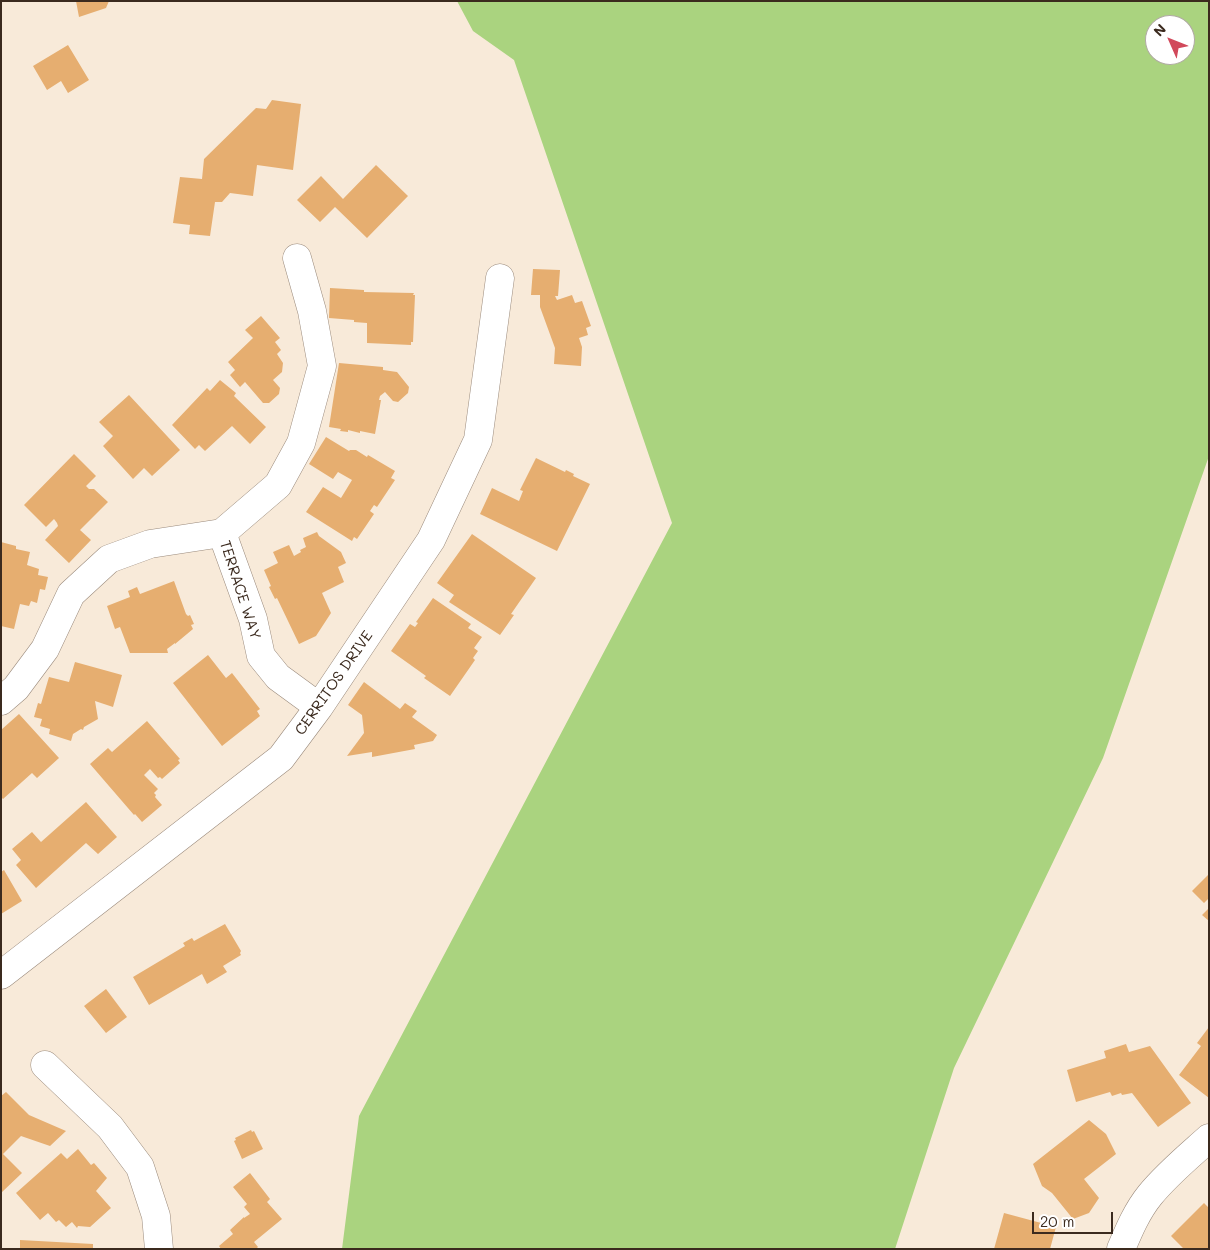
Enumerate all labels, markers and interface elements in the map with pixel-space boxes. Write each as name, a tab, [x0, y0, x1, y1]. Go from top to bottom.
north arrow	[1145, 15, 1195, 65]
text: N	[1149, 20, 1170, 40]
street label: TERRACE WAY	[216, 538, 264, 642]
street label: CERRITOS DRIVE	[291, 627, 377, 739]
scale bar	[1035, 1202, 1116, 1234]
text: 20 m	[1040, 1211, 1074, 1231]

